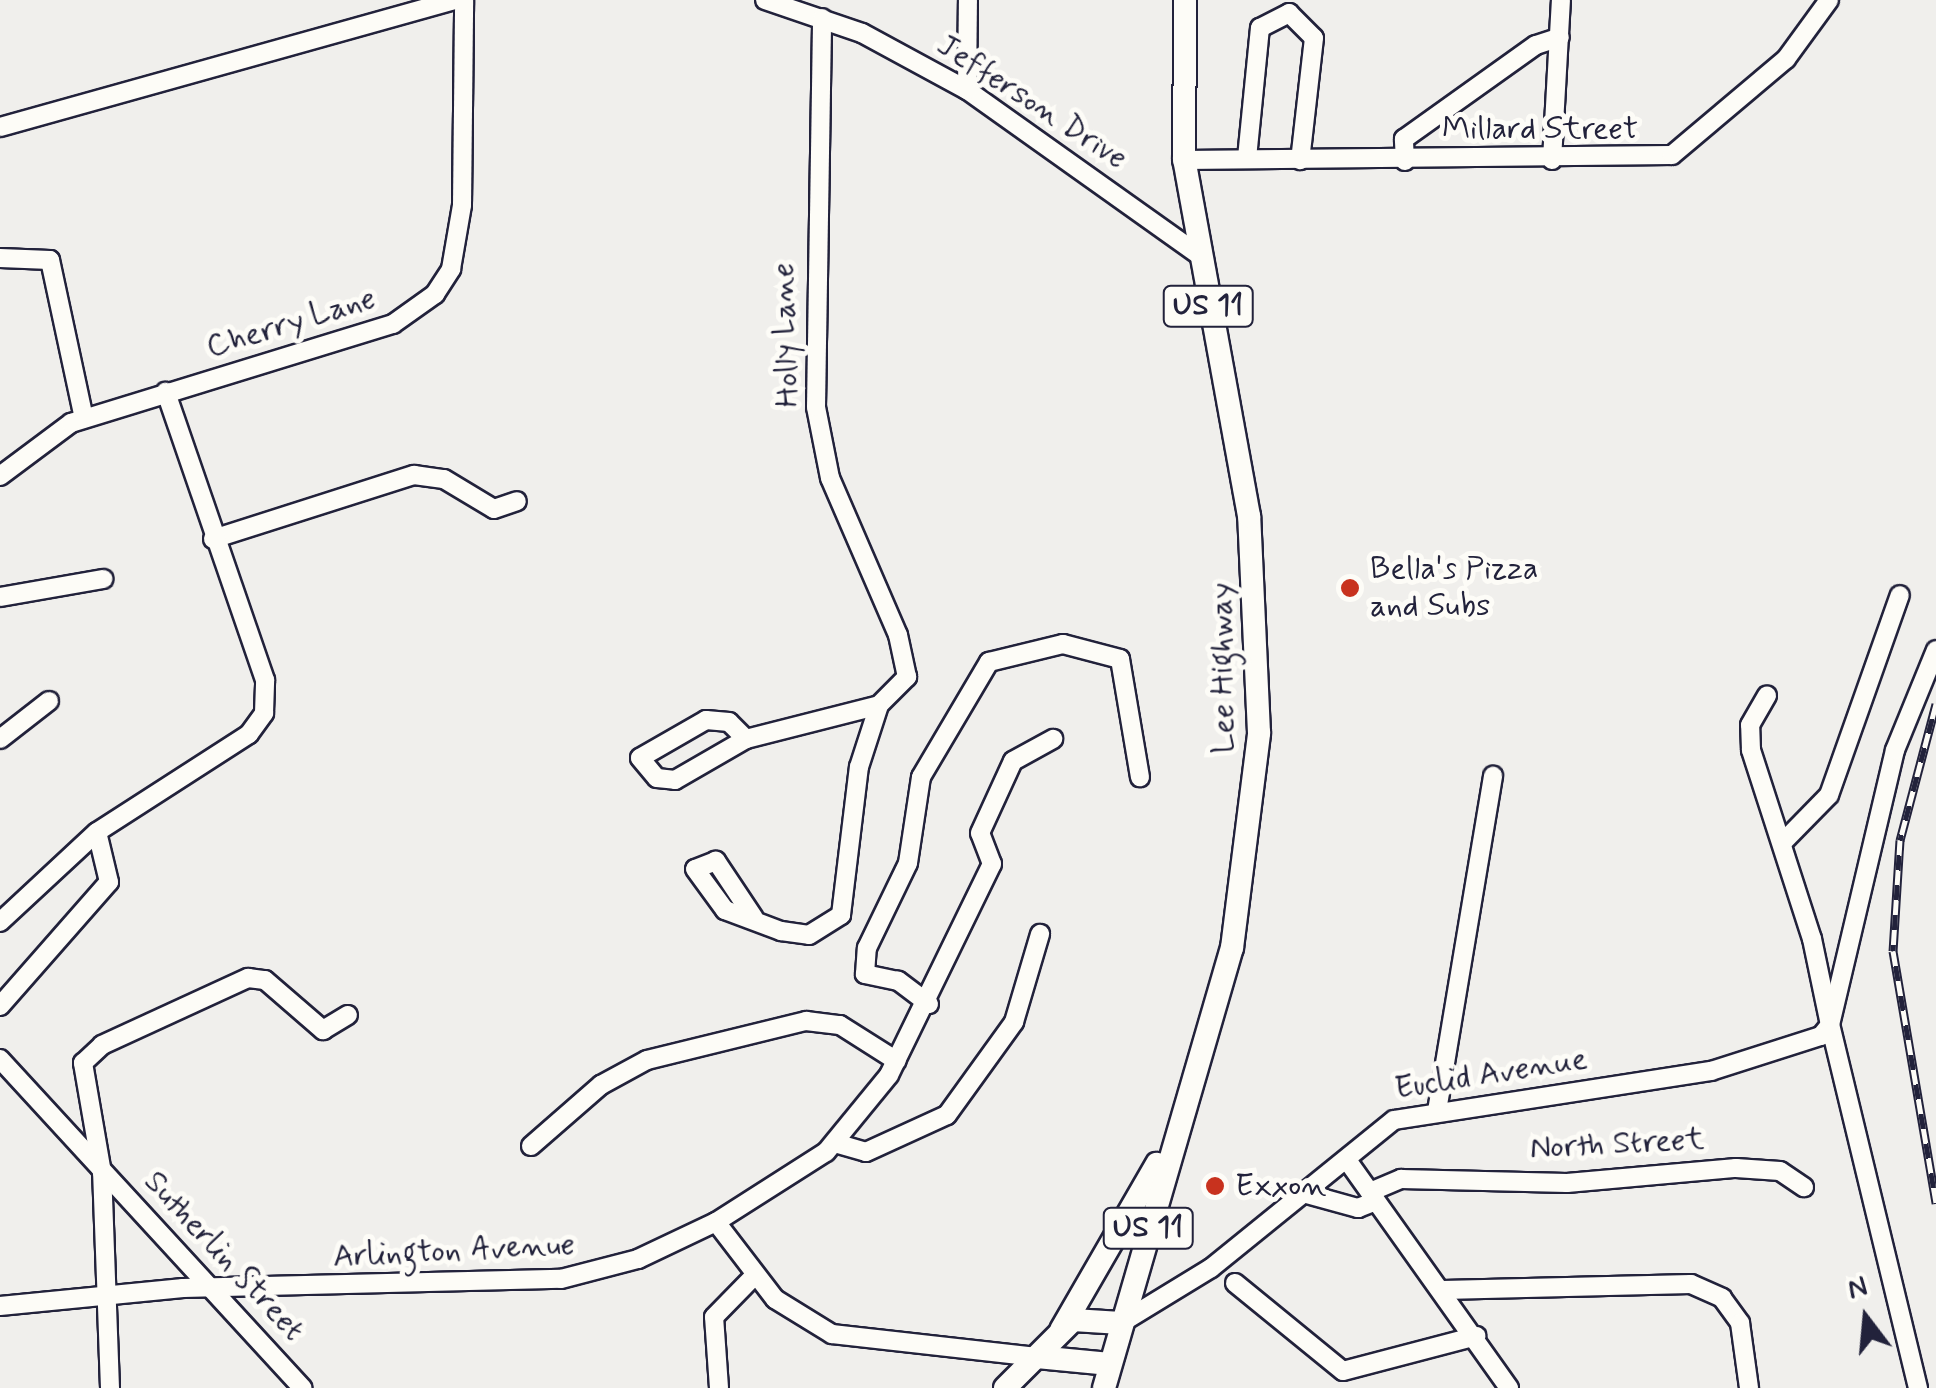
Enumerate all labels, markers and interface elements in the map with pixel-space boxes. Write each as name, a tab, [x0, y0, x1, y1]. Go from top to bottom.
street label: Jefferson Drive	[930, 26, 1134, 178]
street label: Millard Street	[1443, 110, 1637, 148]
street label: Holly Lane	[764, 264, 808, 406]
street label: Cherry Lane	[201, 279, 381, 367]
road number: US 11	[1160, 281, 1256, 331]
place label: Bella's Pizza and Subs	[1370, 551, 1540, 626]
marker: Bella's Pizza and Subs	[1339, 577, 1361, 599]
street label: Lee Highway	[1202, 583, 1244, 753]
street label: Euclid Avenue	[1397, 1041, 1585, 1107]
street label: North Street	[1529, 1120, 1705, 1168]
street label: Sutherlin Street	[134, 1161, 314, 1351]
place label: Exxon	[1235, 1167, 1326, 1205]
marker: Exxon	[1204, 1175, 1226, 1197]
road number: US 11	[1100, 1203, 1196, 1253]
street label: Arlington Avenue	[335, 1226, 573, 1276]
north arrow	[1816, 1268, 1916, 1368]
text: N	[1844, 1268, 1872, 1309]

